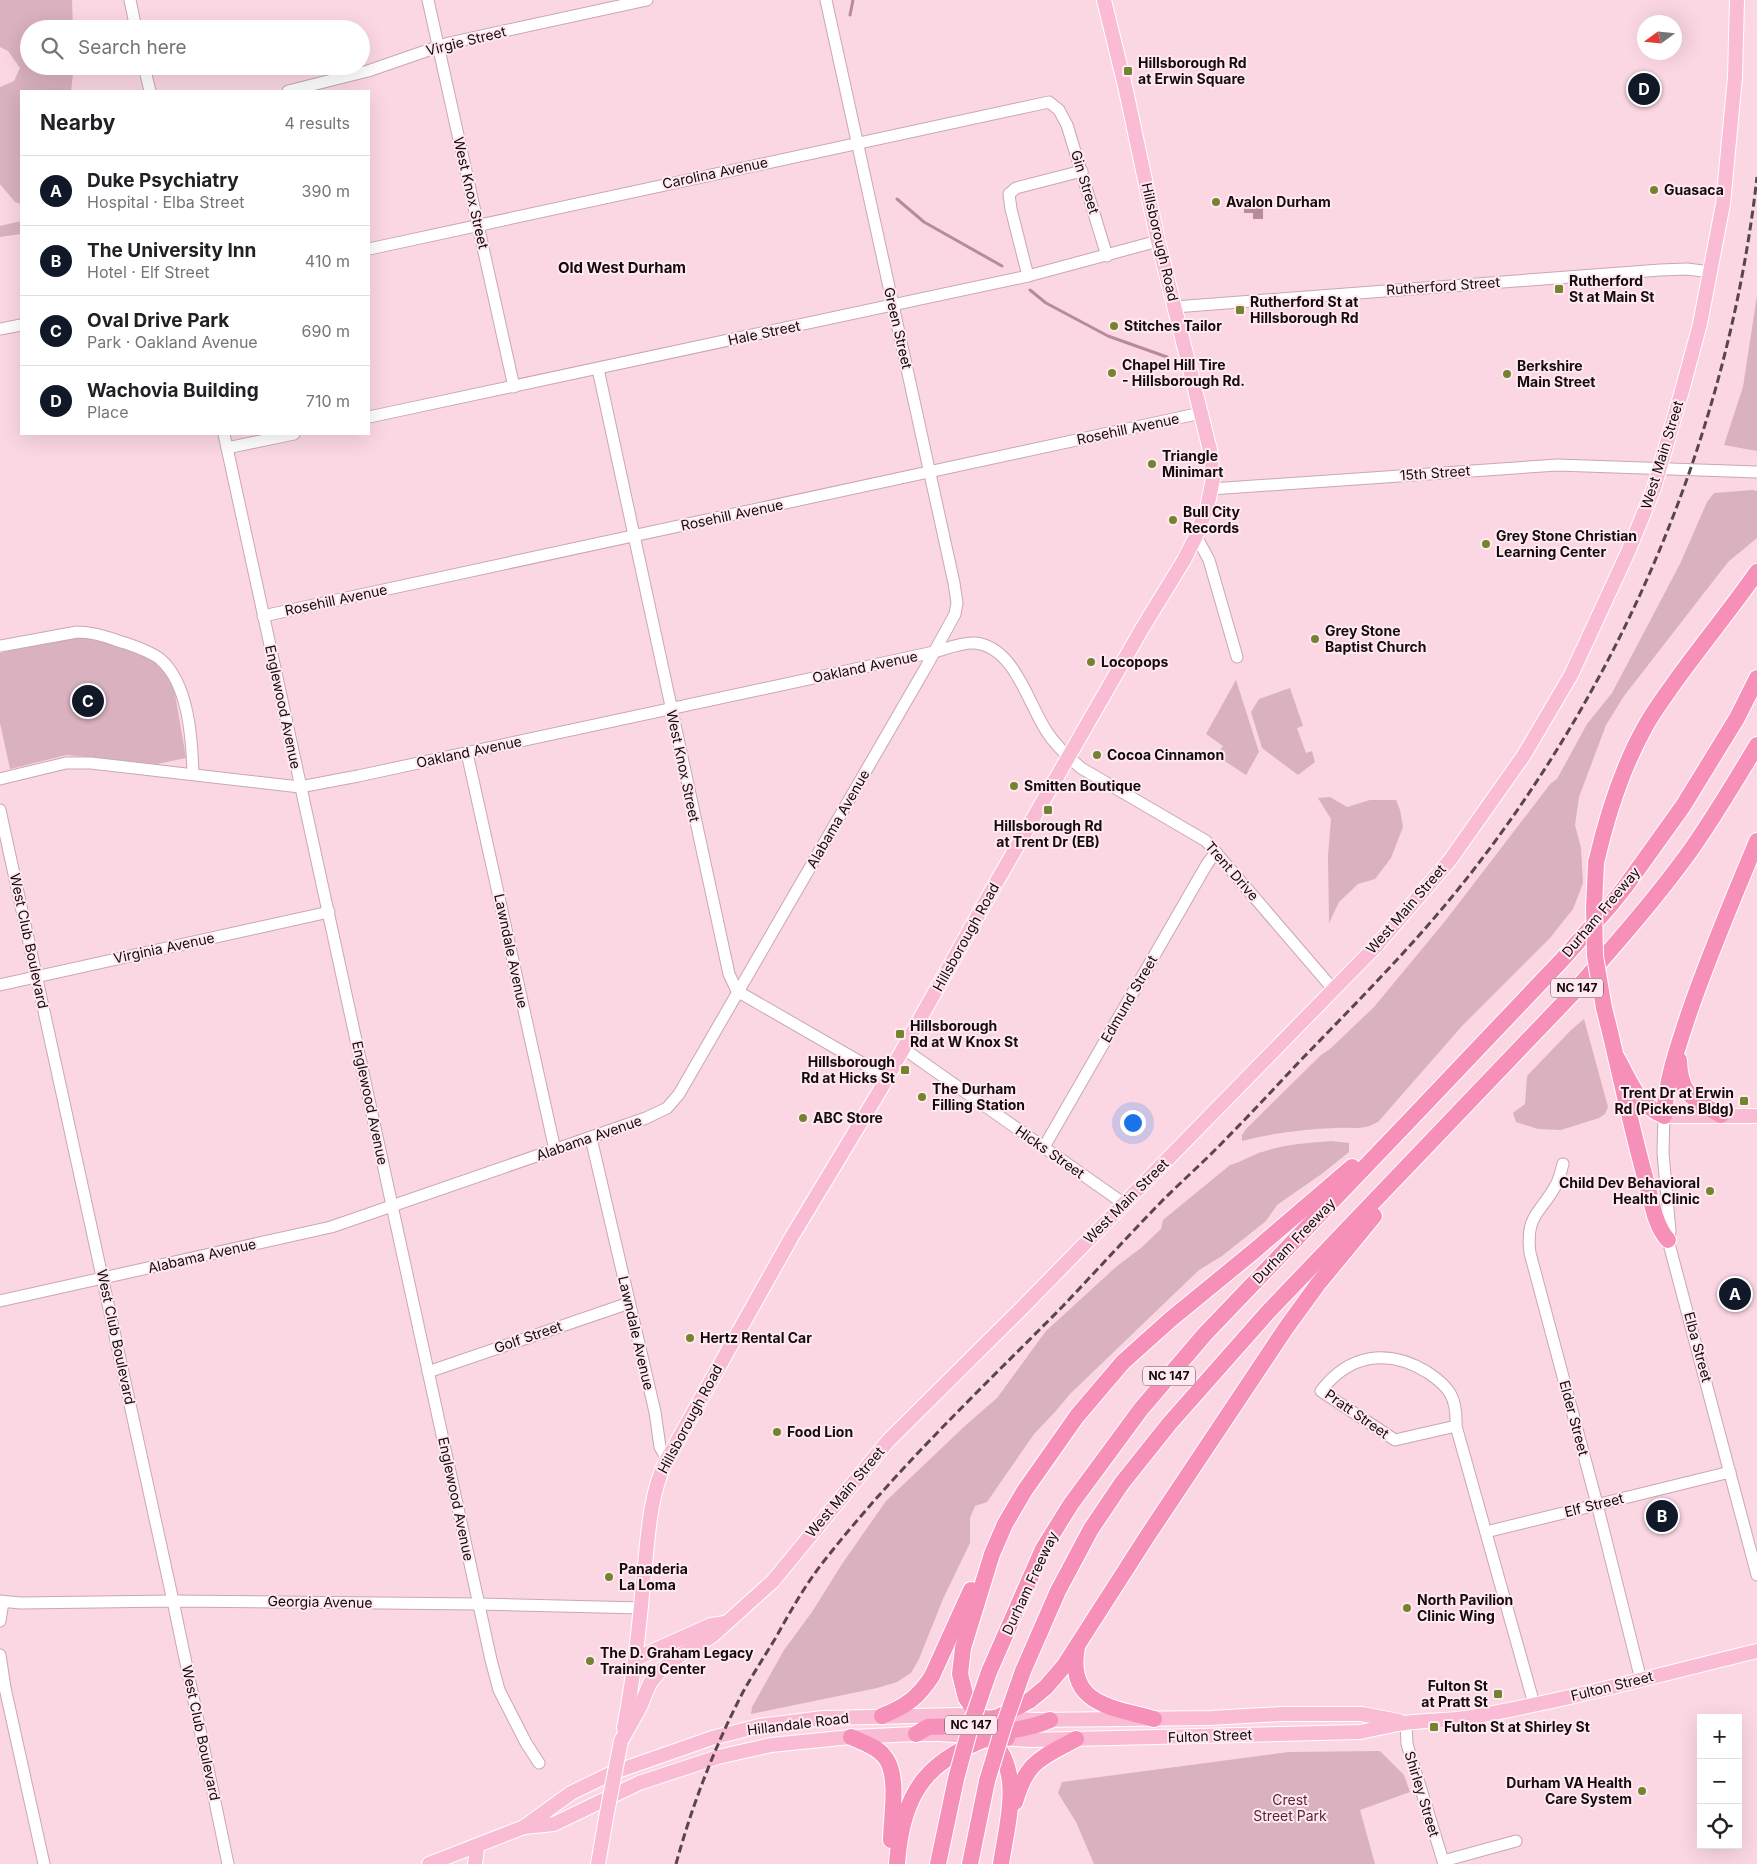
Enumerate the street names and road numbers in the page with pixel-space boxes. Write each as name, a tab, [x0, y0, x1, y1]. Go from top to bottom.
street label: Virgie Street	[424, 22, 508, 59]
street label: West Knox Street	[450, 135, 493, 251]
street label: Gin Street	[1068, 148, 1103, 216]
street label: Carolina Avenue	[661, 153, 769, 192]
street label: Hillsborough Road	[1139, 181, 1182, 303]
street label: Rutherford Street	[1385, 273, 1501, 298]
street label: Green Street	[881, 285, 916, 371]
street label: Hale Street	[726, 316, 802, 348]
street label: West Main Street	[1637, 398, 1686, 511]
street label: Rosehill Avenue	[1075, 409, 1181, 448]
street label: 15th Street	[1399, 462, 1471, 483]
street label: Rosehill Avenue	[679, 495, 785, 534]
street label: Rosehill Avenue	[283, 580, 389, 619]
street label: Englewood Avenue	[262, 643, 305, 770]
street label: Oakland Avenue	[811, 647, 919, 686]
street label: West Knox Street	[663, 708, 704, 824]
street label: Oakland Avenue	[415, 732, 523, 771]
street label: Alabama Avenue	[803, 767, 873, 871]
street label: Trent Drive	[1202, 838, 1263, 904]
street label: West Main Street	[1362, 860, 1449, 957]
street label: Durham Freeway	[1558, 863, 1643, 960]
street label: West Club Boulevard	[7, 872, 52, 1010]
street label: Hillsborough Road	[929, 880, 1002, 994]
street label: Lawndale Avenue	[491, 892, 532, 1010]
street label: Virginia Avenue	[112, 929, 216, 967]
street label: Edmund Street	[1097, 952, 1161, 1045]
road number: NC 147	[1551, 978, 1603, 998]
street label: Englewood Avenue	[349, 1039, 392, 1166]
street label: Alabama Avenue	[534, 1111, 644, 1164]
street label: Hicks Street	[1013, 1122, 1088, 1182]
street label: West Main Street	[1080, 1154, 1172, 1247]
street label: Durham Freeway	[1249, 1194, 1339, 1287]
street label: Alabama Avenue	[146, 1235, 258, 1276]
street label: West Club Boulevard	[94, 1268, 139, 1406]
street label: Lawndale Avenue	[615, 1274, 658, 1392]
street label: Elba Street	[1681, 1310, 1716, 1384]
street label: Golf Street	[492, 1317, 564, 1356]
street label: Hillsborough Road	[654, 1361, 726, 1476]
road number: NC 147	[1143, 1366, 1195, 1385]
street label: Elder Street	[1556, 1378, 1593, 1458]
street label: Pratt Street	[1322, 1385, 1393, 1442]
street label: Englewood Avenue	[435, 1435, 478, 1562]
street label: West Main Street	[802, 1443, 888, 1540]
street label: Elf Street	[1563, 1489, 1626, 1520]
street label: Durham Freeway	[998, 1528, 1061, 1637]
street label: Georgia Avenue	[267, 1592, 373, 1611]
street label: West Club Boulevard	[179, 1664, 224, 1802]
street label: Fulton Street	[1569, 1667, 1655, 1704]
street label: Hillandale Road	[746, 1709, 850, 1738]
road number: NC 147	[945, 1716, 997, 1734]
street label: Fulton Street	[1168, 1726, 1253, 1745]
street label: Shirley Street	[1401, 1749, 1444, 1839]

